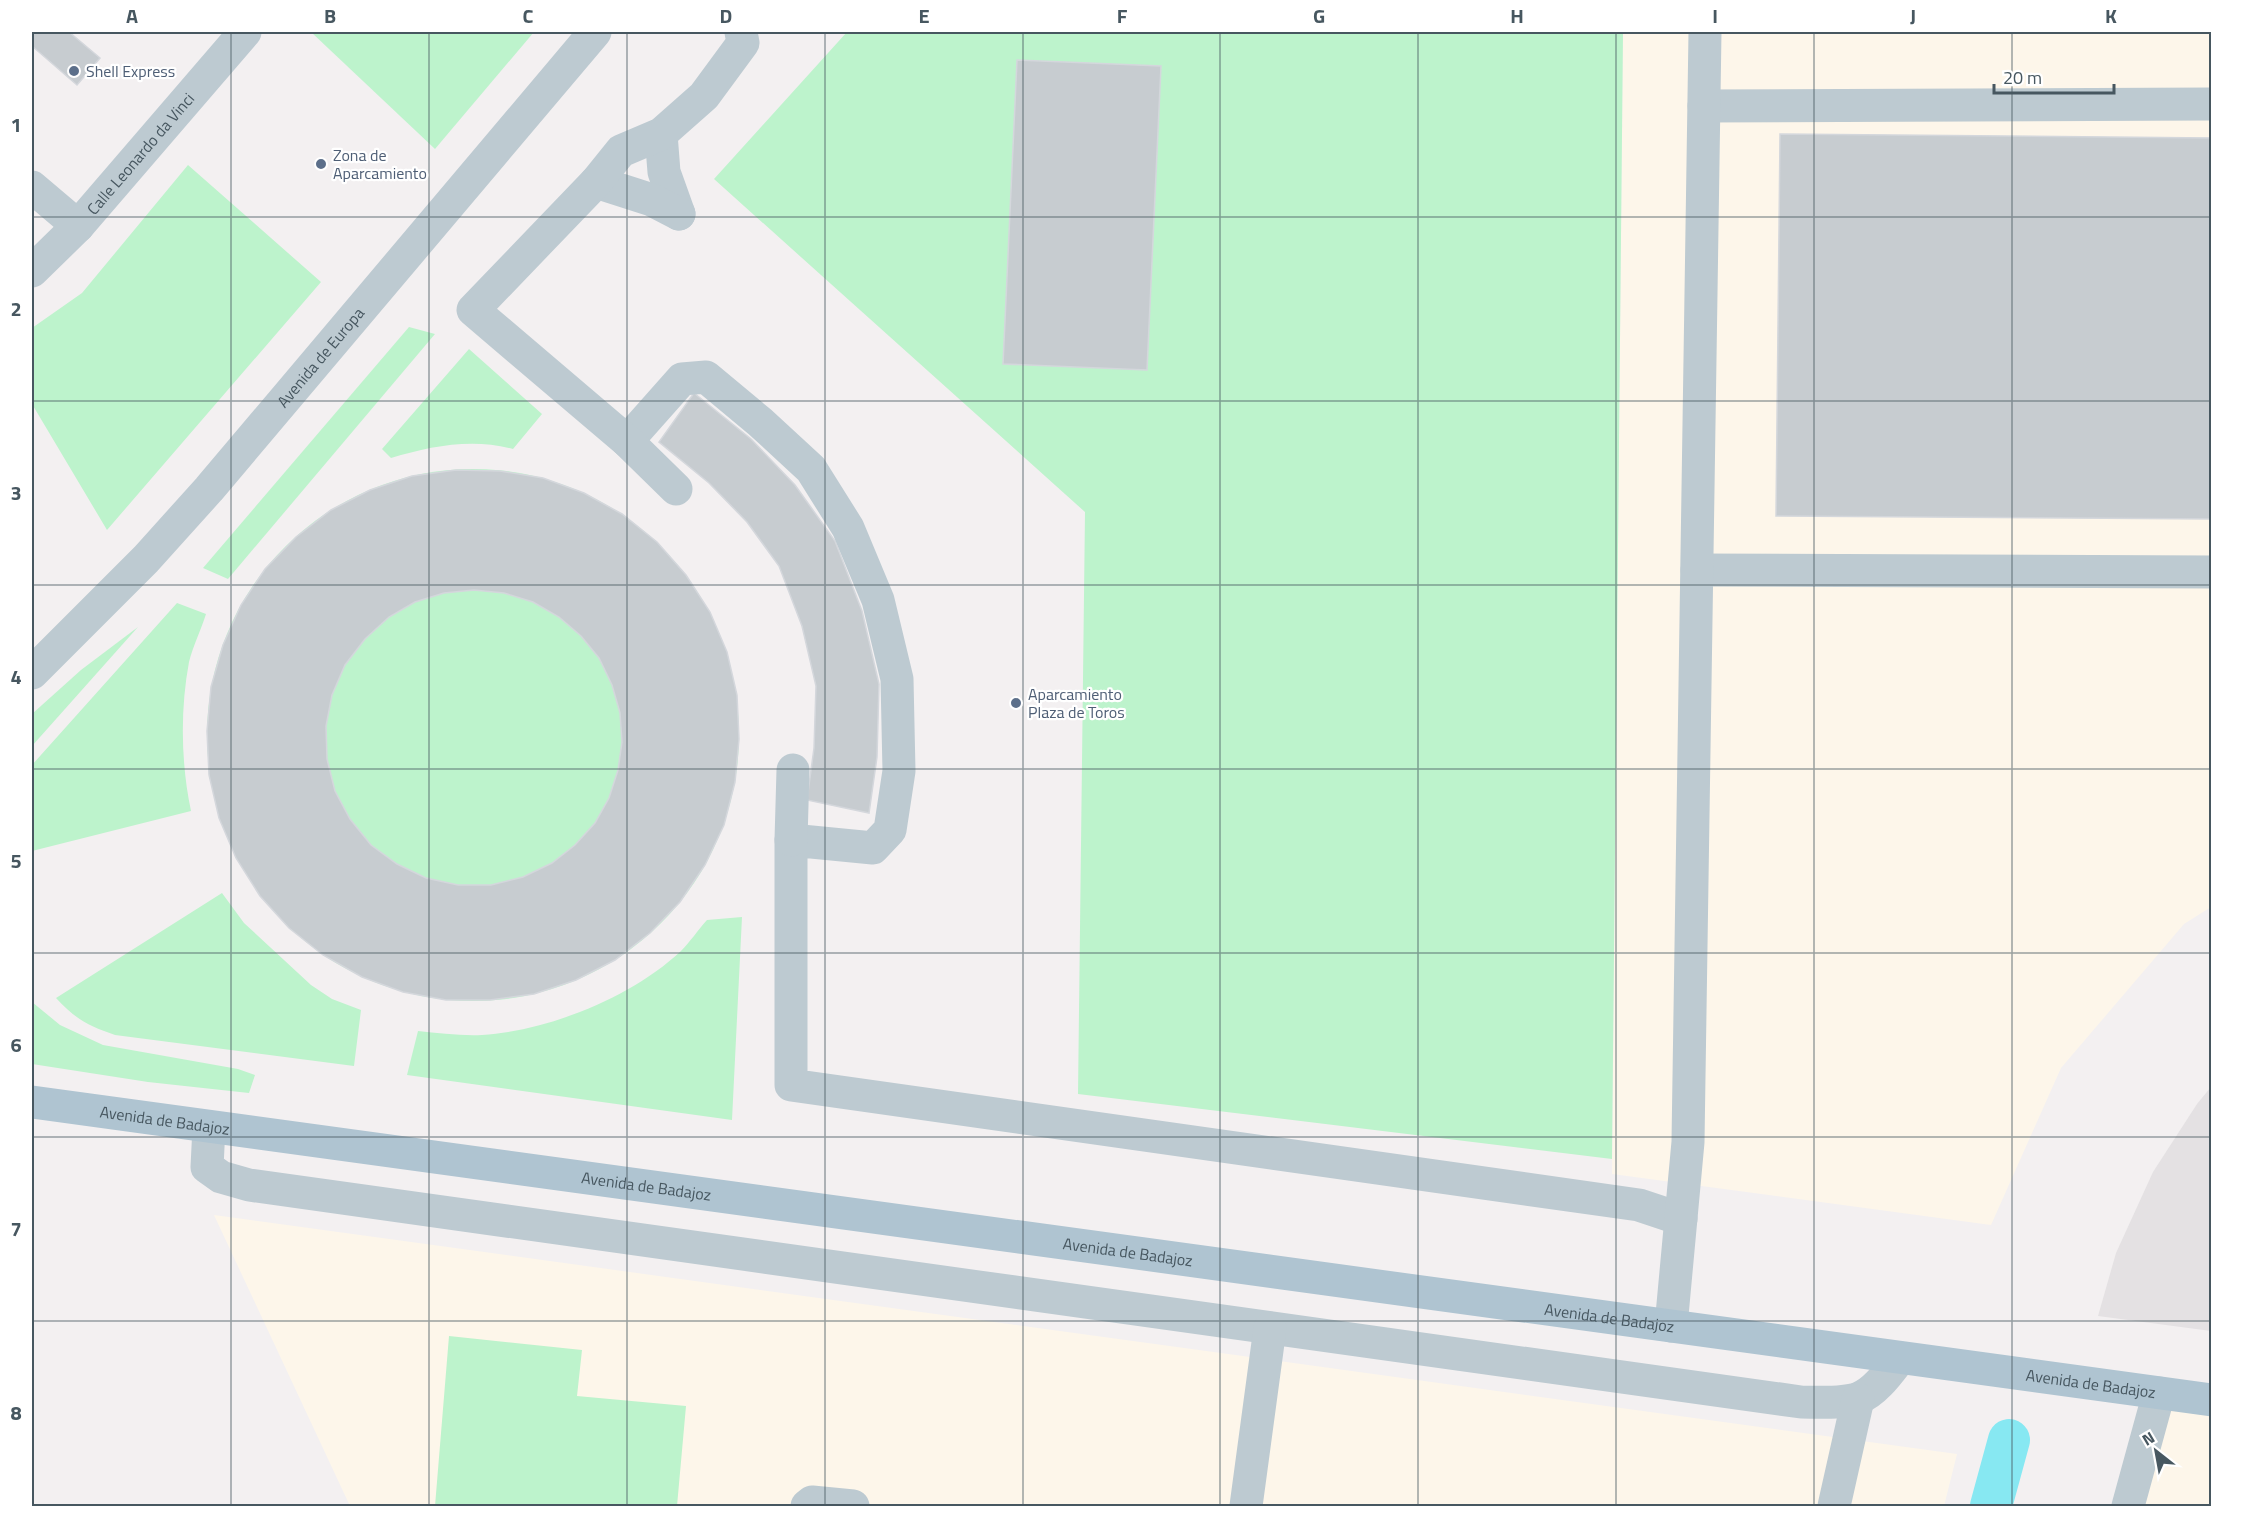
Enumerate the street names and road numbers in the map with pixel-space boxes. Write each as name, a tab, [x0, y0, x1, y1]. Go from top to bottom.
street label: Calle Leonardo da Vinci	[81, 87, 200, 220]
street label: Avenida de Europa	[271, 302, 370, 413]
street label: Avenida de Badajoz	[98, 1099, 231, 1141]
street label: Avenida de Badajoz	[580, 1165, 713, 1207]
street label: Avenida de Badajoz	[1061, 1231, 1194, 1273]
street label: Avenida de Badajoz	[1543, 1297, 1676, 1338]
street label: Avenida de Badajoz	[2024, 1363, 2157, 1404]

